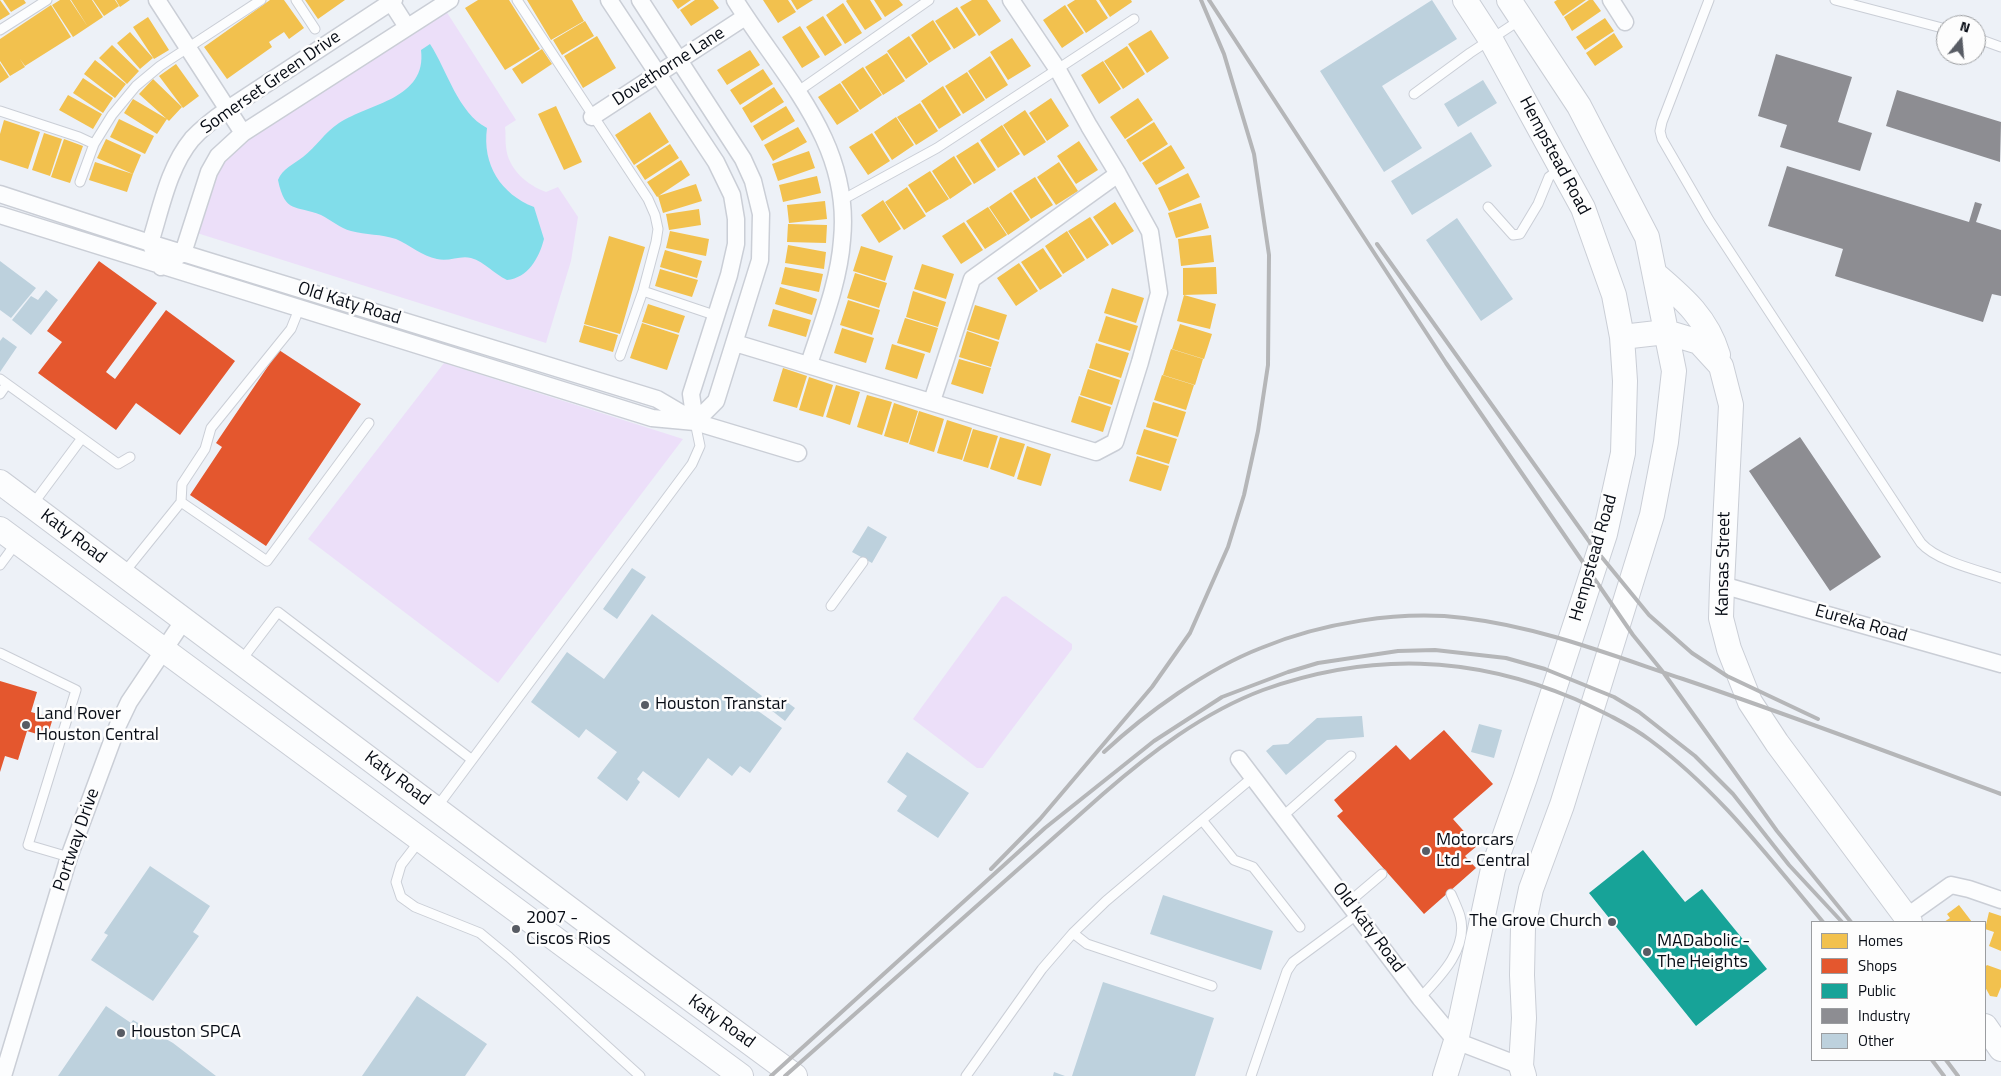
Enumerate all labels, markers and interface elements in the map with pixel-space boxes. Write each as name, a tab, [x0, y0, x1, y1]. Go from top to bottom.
north arrow	[1936, 15, 1986, 65]
text: N	[1958, 15, 1973, 38]
street label: Dovethorne Lane	[609, 23, 729, 111]
street label: Somerset Green Drive	[197, 27, 345, 139]
street label: Hempstead Road	[1514, 93, 1594, 219]
street label: Old Katy Road	[295, 278, 403, 330]
street label: Hempstead Road	[1566, 492, 1622, 624]
street label: Katy Road	[36, 505, 110, 569]
street label: Kansas Street	[1712, 511, 1736, 617]
street label: Eureka Road	[1812, 601, 1910, 647]
place label: Houston Transtar	[655, 694, 787, 716]
marker: Houston Transtar	[639, 699, 651, 711]
place label: Land Rover Houston Central	[36, 704, 159, 746]
marker: Land Rover Houston Central	[20, 719, 32, 731]
street label: Katy Road	[360, 747, 434, 811]
street label: Portway Drive	[49, 786, 105, 894]
place label: Motorcars Ltd - Central	[1436, 830, 1530, 872]
marker: Motorcars Ltd - Central	[1420, 845, 1432, 857]
street label: Old Katy Road	[1327, 879, 1409, 977]
place label: 2007 - Ciscos Rios	[526, 908, 611, 951]
place label: The Grove Church	[1469, 911, 1602, 933]
marker: The Grove Church	[1606, 916, 1618, 928]
legend	[1811, 921, 1986, 1061]
marker: 2007 - Ciscos Rios	[510, 923, 522, 935]
text: Homes	[1858, 929, 1903, 952]
place label: MADabolic - The Heights	[1657, 931, 1750, 974]
marker: MADabolic - The Heights	[1641, 946, 1653, 958]
text: Shops	[1858, 954, 1897, 977]
text: Public	[1858, 979, 1896, 1002]
street label: Katy Road	[683, 991, 759, 1053]
text: Industry	[1858, 1004, 1910, 1027]
place label: Houston SPCA	[131, 1022, 241, 1044]
marker: Houston SPCA	[115, 1027, 127, 1039]
text: Other	[1858, 1029, 1894, 1052]

